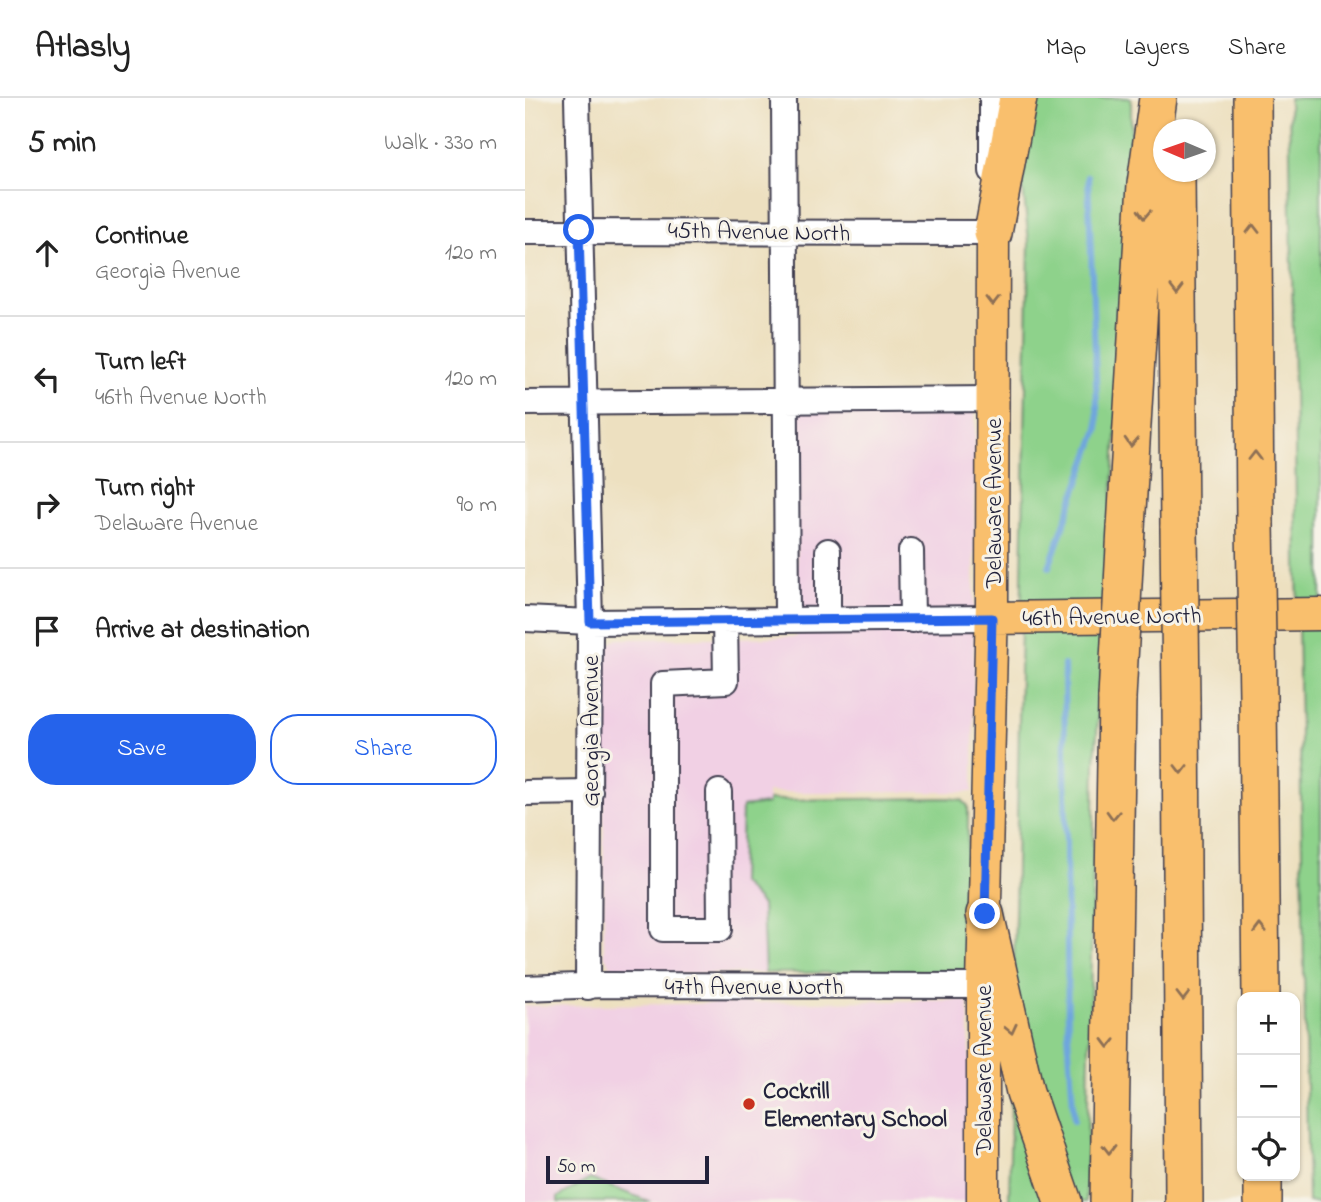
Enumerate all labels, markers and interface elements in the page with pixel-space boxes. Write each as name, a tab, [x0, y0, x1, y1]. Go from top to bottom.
text: Atlasly	[35, 24, 130, 72]
text: Map	[1046, 31, 1086, 66]
text: Layers	[1124, 31, 1190, 66]
text: Share	[1228, 31, 1286, 66]
north arrow	[1153, 119, 1216, 182]
text: 5 min	[28, 122, 96, 166]
text: Walk · 330 m	[384, 127, 497, 160]
one-way arrow	[1137, 209, 1152, 220]
route start	[563, 214, 594, 245]
street label: 45th Avenue North	[667, 214, 850, 253]
text: Continue	[95, 218, 188, 256]
one-way arrow	[1245, 223, 1261, 233]
icon: ahead	[28, 234, 66, 272]
text: 120 m	[445, 237, 497, 270]
text: Georgia Avenue	[95, 256, 240, 289]
one-way arrow	[1169, 284, 1185, 294]
one-way arrow	[985, 297, 1001, 307]
text: Turn left	[95, 344, 186, 382]
icon: left	[28, 360, 66, 398]
text: 120 m	[445, 363, 497, 396]
text: 46th Avenue North	[95, 382, 267, 415]
street label: Delaware Avenue	[978, 418, 1013, 589]
one-way arrow	[1124, 436, 1139, 447]
one-way arrow	[1247, 450, 1262, 461]
text: Turn right	[95, 470, 195, 508]
icon: right	[28, 486, 66, 524]
text: 90 m	[457, 489, 497, 522]
text: Delaware Avenue	[95, 508, 258, 541]
street label: 46th Avenue North	[1022, 599, 1202, 638]
icon: arrive	[28, 612, 66, 650]
text: Arrive at destination	[95, 612, 310, 650]
street label: Georgia Avenue	[575, 655, 610, 807]
button: Save	[28, 714, 256, 785]
button: Share	[270, 714, 497, 785]
one-way arrow	[1173, 764, 1189, 775]
one-way arrow	[1106, 810, 1121, 821]
route end	[969, 898, 1000, 929]
one-way arrow	[1252, 923, 1268, 934]
street label: 47th Avenue North	[665, 971, 843, 1006]
street label: Delaware Avenue	[968, 985, 1003, 1156]
one-way arrow	[1175, 992, 1191, 1002]
map controls	[1237, 992, 1300, 1181]
button: +	[1237, 992, 1300, 1055]
one-way arrow	[1002, 1023, 1017, 1035]
one-way arrow	[1101, 1038, 1117, 1048]
button: −	[1237, 1055, 1300, 1118]
place label: Cockrill Elementary School	[763, 1075, 947, 1139]
marker: Cockrill Elementary School	[741, 1096, 757, 1112]
button: locate	[1237, 1118, 1300, 1181]
one-way arrow	[1101, 1144, 1117, 1155]
scale bar	[546, 1153, 709, 1185]
text: 50 m	[557, 1154, 596, 1181]

